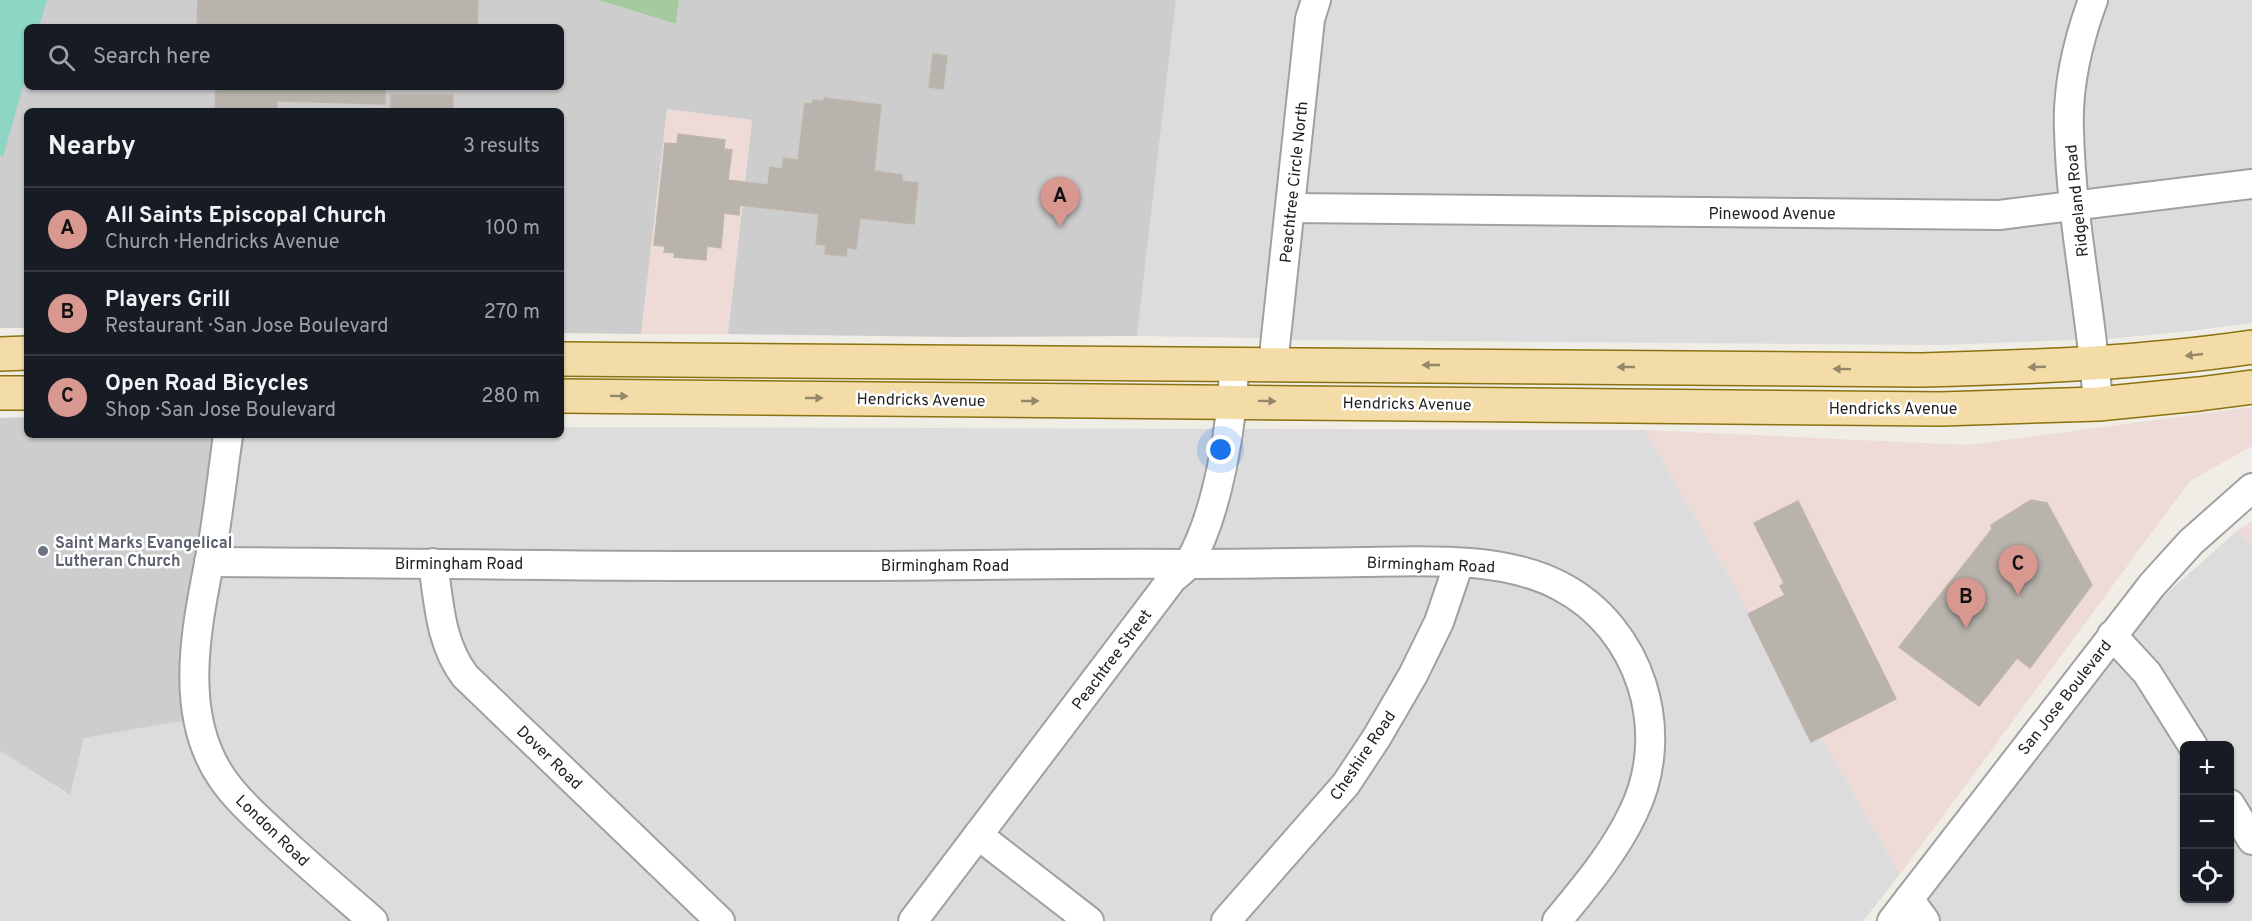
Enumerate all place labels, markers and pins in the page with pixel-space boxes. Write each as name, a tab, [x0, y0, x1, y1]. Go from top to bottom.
pin: A	[1040, 178, 1080, 227]
place label: Saint Marks Evangelical Lutheran Church	[55, 534, 232, 572]
marker: Saint Marks Evangelical Lutheran Church	[36, 544, 50, 558]
pin: C	[1998, 546, 2038, 595]
pin: B	[1946, 578, 1986, 628]

